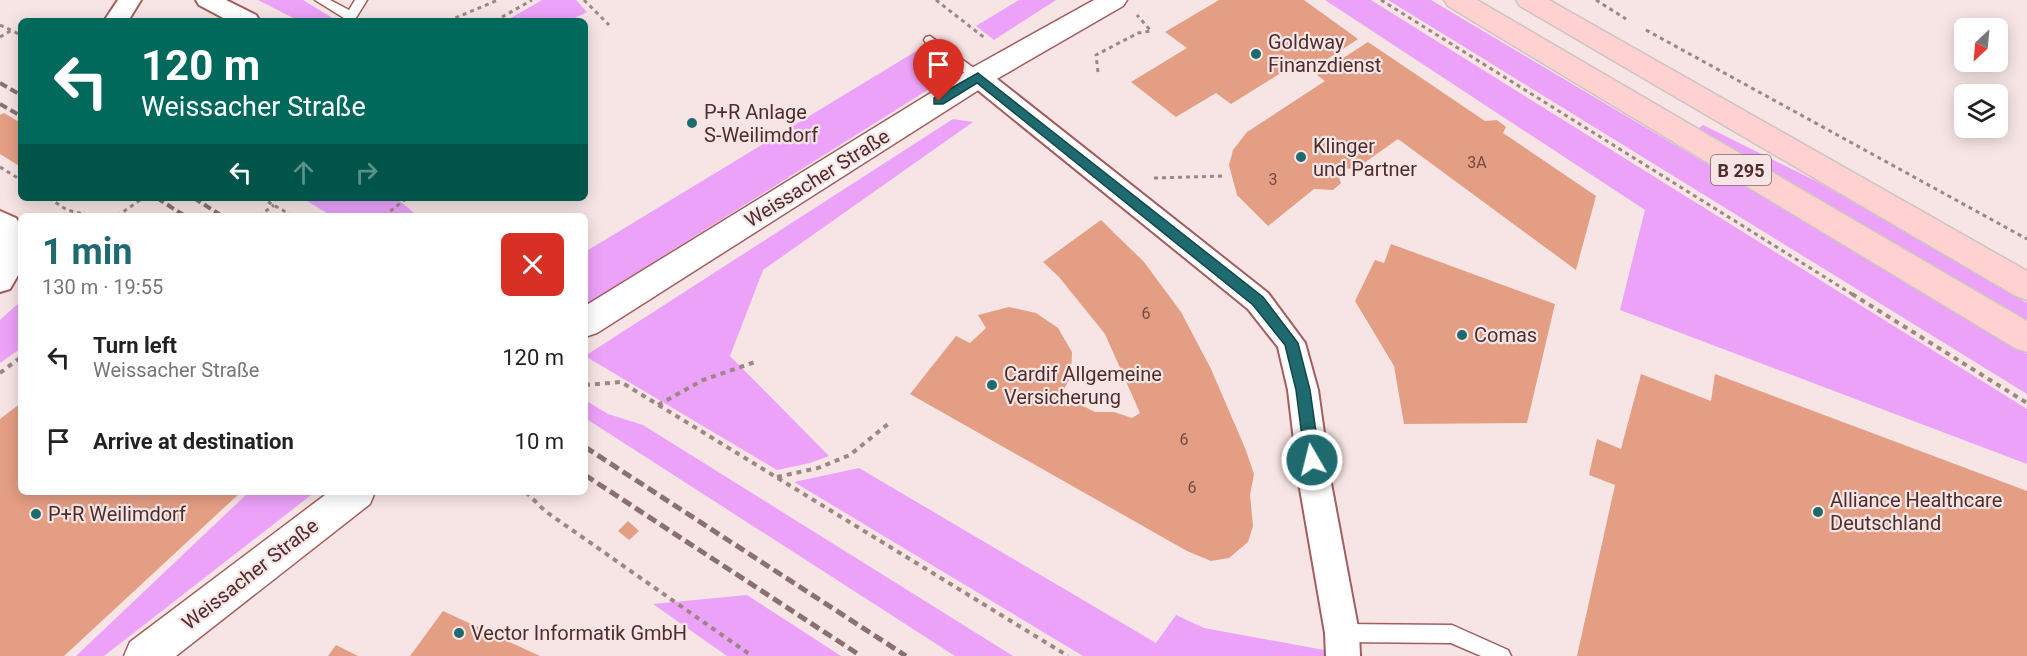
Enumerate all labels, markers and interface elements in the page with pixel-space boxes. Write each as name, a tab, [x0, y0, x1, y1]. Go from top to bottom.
north arrow	[1954, 18, 2008, 72]
map controls	[1954, 18, 2008, 138]
place label: Goldway Finanzdienst	[1268, 30, 1381, 77]
pin	[913, 39, 964, 101]
text: 120 m	[141, 41, 260, 90]
icon: left	[42, 42, 120, 120]
marker: Goldway Finanzdienst	[1249, 47, 1263, 61]
icon: arrive	[922, 48, 955, 81]
button: layers	[1954, 84, 2008, 138]
text: Weissacher Straße	[141, 91, 366, 123]
place label: P+R Anlage S-Weilimdorf	[704, 100, 818, 147]
marker: P+R Anlage S-Weilimdorf	[685, 116, 699, 130]
street label: Weissacher Straße	[740, 124, 894, 232]
place label: Klinger und Partner	[1313, 134, 1417, 181]
marker: Klinger und Partner	[1294, 150, 1308, 164]
house number: 3A	[1467, 153, 1487, 172]
road number: B 295	[1711, 155, 1771, 185]
icon: left	[224, 156, 257, 189]
icon: ahead	[287, 156, 320, 189]
icon: right	[350, 156, 383, 189]
house number: 3	[1269, 170, 1278, 189]
text: 1 min	[42, 231, 133, 273]
button: close	[501, 233, 564, 296]
text: 130 m · 19:55	[42, 275, 163, 299]
house number: 6	[1142, 304, 1151, 323]
place label: Comas	[1474, 323, 1537, 347]
marker: Comas	[1455, 328, 1469, 342]
text: Turn left	[93, 333, 177, 358]
icon: left	[42, 341, 75, 374]
text: 120 m	[502, 345, 564, 370]
text: Weissacher Straße	[93, 358, 259, 382]
place label: Cardif Allgemeine Versicherung	[1004, 362, 1162, 409]
marker: Cardif Allgemeine Versicherung	[985, 378, 999, 392]
icon: arrive	[42, 425, 75, 458]
position arrow	[1280, 428, 1344, 492]
text: Arrive at destination	[93, 429, 294, 454]
text: 10 m	[515, 429, 564, 454]
house number: 6	[1180, 430, 1189, 449]
house number: 6	[1188, 478, 1197, 497]
place label: Alliance Healthcare Deutschland	[1830, 488, 2002, 535]
place label: P+R Weilimdorf	[48, 502, 186, 526]
marker: Alliance Healthcare Deutschland	[1811, 505, 1825, 519]
marker: P+R Weilimdorf	[29, 507, 43, 521]
street label: Weissacher Straße	[177, 513, 323, 635]
place label: Vector Informatik GmbH	[471, 621, 687, 645]
marker: Vector Informatik GmbH	[452, 626, 466, 640]

